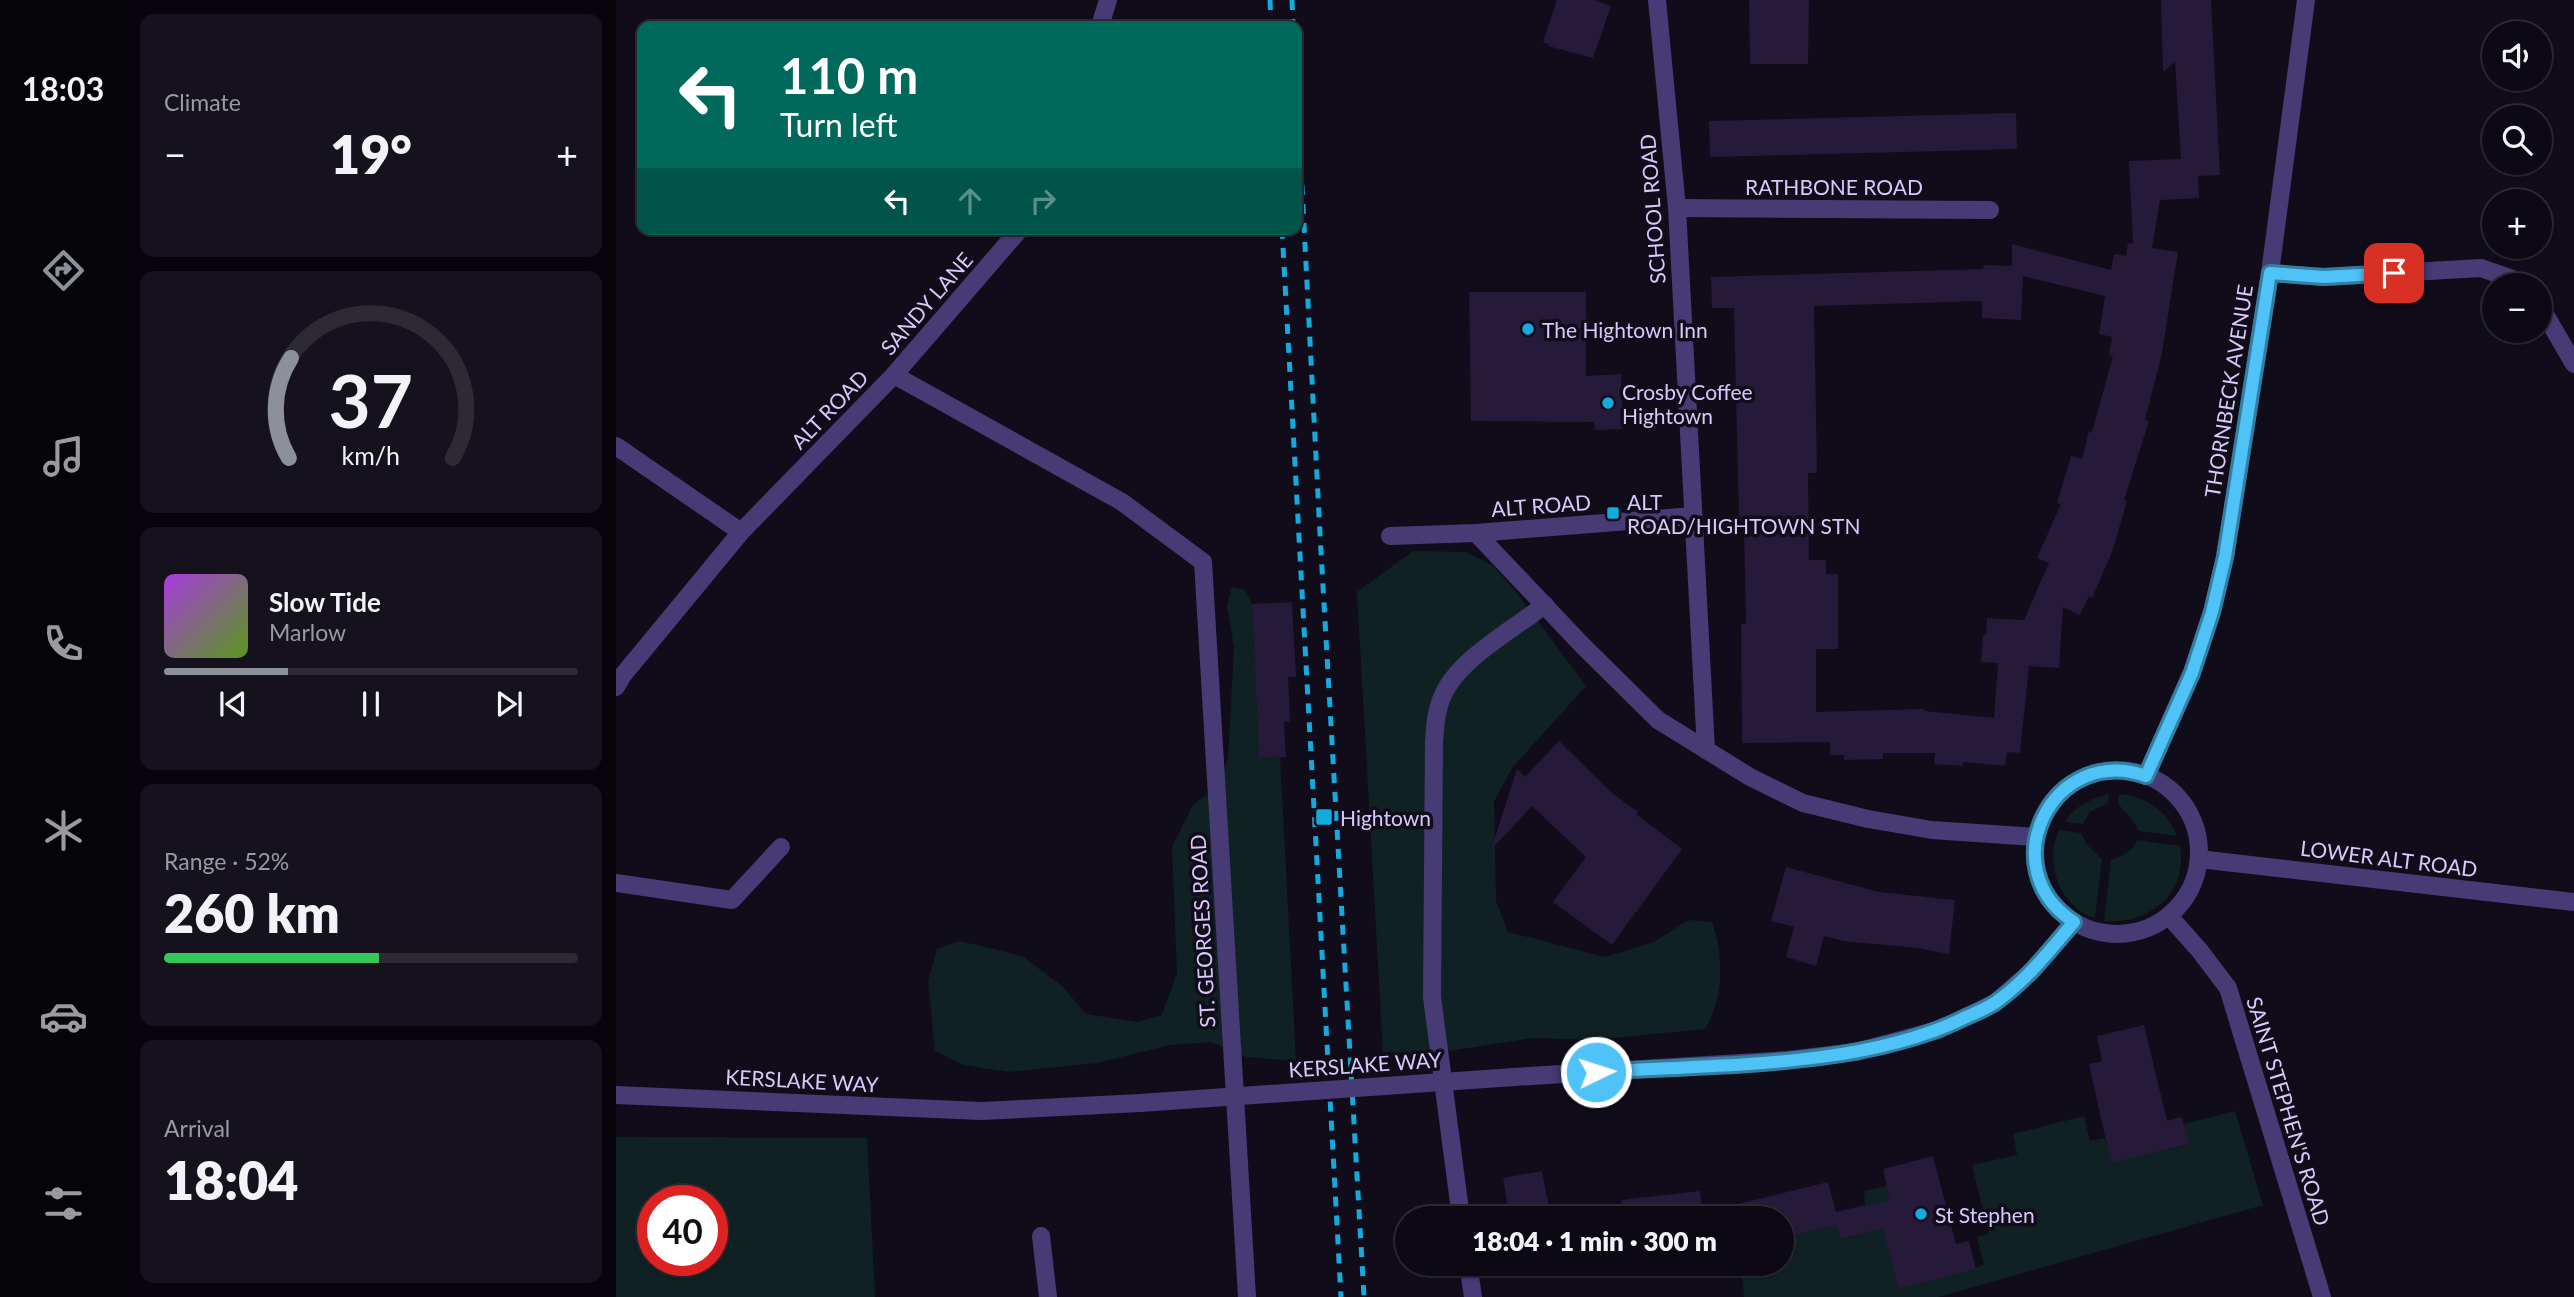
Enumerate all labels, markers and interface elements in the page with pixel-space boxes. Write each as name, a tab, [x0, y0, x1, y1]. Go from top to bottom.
map controls	[2482, 21, 2552, 343]
button: sound	[2482, 21, 2552, 91]
text: 110 m	[780, 46, 918, 104]
icon: left	[665, 49, 756, 140]
text: 18:03	[22, 69, 104, 108]
text: Climate	[164, 88, 241, 116]
text: Turn left	[780, 105, 897, 144]
button: search	[2482, 105, 2552, 175]
text: 19°	[330, 123, 412, 185]
text: −	[164, 131, 186, 177]
text: +	[556, 131, 578, 177]
street label: SCHOOL ROAD	[1634, 133, 1670, 285]
street label: RATHBONE ROAD	[1745, 174, 1923, 199]
icon: left	[878, 182, 916, 220]
icon: ahead	[951, 182, 989, 220]
icon: right	[1024, 182, 1062, 220]
button: +	[2482, 189, 2552, 259]
pin	[2364, 243, 2424, 303]
icon: directions	[39, 246, 88, 295]
street label: SANDY LANE	[875, 247, 977, 359]
icon: arrive	[2375, 254, 2413, 292]
button: −	[2482, 273, 2552, 343]
street label: THORNBECK AVENUE	[2199, 283, 2257, 499]
place label: The Hightown Inn	[1542, 317, 1708, 342]
marker: The Hightown Inn	[1520, 321, 1536, 337]
text: 37	[329, 356, 413, 444]
street label: ALT ROAD	[785, 364, 873, 454]
place label: Crosby Coffee Hightown	[1622, 379, 1753, 428]
marker: Crosby Coffee Hightown	[1600, 395, 1616, 411]
icon: music	[39, 432, 88, 481]
text: km/h	[342, 440, 400, 470]
street label: ALT ROAD	[1490, 489, 1592, 521]
place label: ALT ROAD/HIGHTOWN STN	[1627, 489, 1860, 538]
marker: ALT ROAD/HIGHTOWN STN	[1605, 505, 1621, 521]
text: Slow Tide	[269, 586, 381, 618]
text: Marlow	[269, 618, 346, 646]
icon: phone	[39, 619, 88, 668]
icon: previous	[214, 685, 252, 723]
icon: pause	[352, 685, 390, 723]
icon: next	[490, 685, 528, 723]
place label: Hightown	[1340, 805, 1431, 830]
icon: climate	[39, 806, 88, 855]
marker: Hightown	[1314, 807, 1334, 827]
street label: ST. GEORGES ROAD	[1184, 834, 1220, 1028]
street label: LOWER ALT ROAD	[2299, 835, 2479, 881]
text: Range · 52%	[164, 847, 289, 875]
text: 260 km	[164, 882, 340, 944]
icon: car	[39, 992, 88, 1041]
street label: SAINT STEPHEN'S ROAD	[2242, 994, 2336, 1228]
position arrow	[1559, 1035, 1633, 1109]
street label: KERSLAKE WAY	[1288, 1046, 1443, 1082]
street label: KERSLAKE WAY	[725, 1064, 880, 1097]
text: Arrival	[164, 1114, 230, 1142]
text: 18:04	[164, 1149, 298, 1211]
icon: filters	[39, 1179, 88, 1228]
speed limit sign: 40	[637, 1185, 728, 1276]
place label: St Stephen	[1935, 1202, 2035, 1227]
marker: St Stephen	[1913, 1206, 1929, 1222]
text: 18:04 · 1 min · 300 m	[1472, 1225, 1717, 1257]

